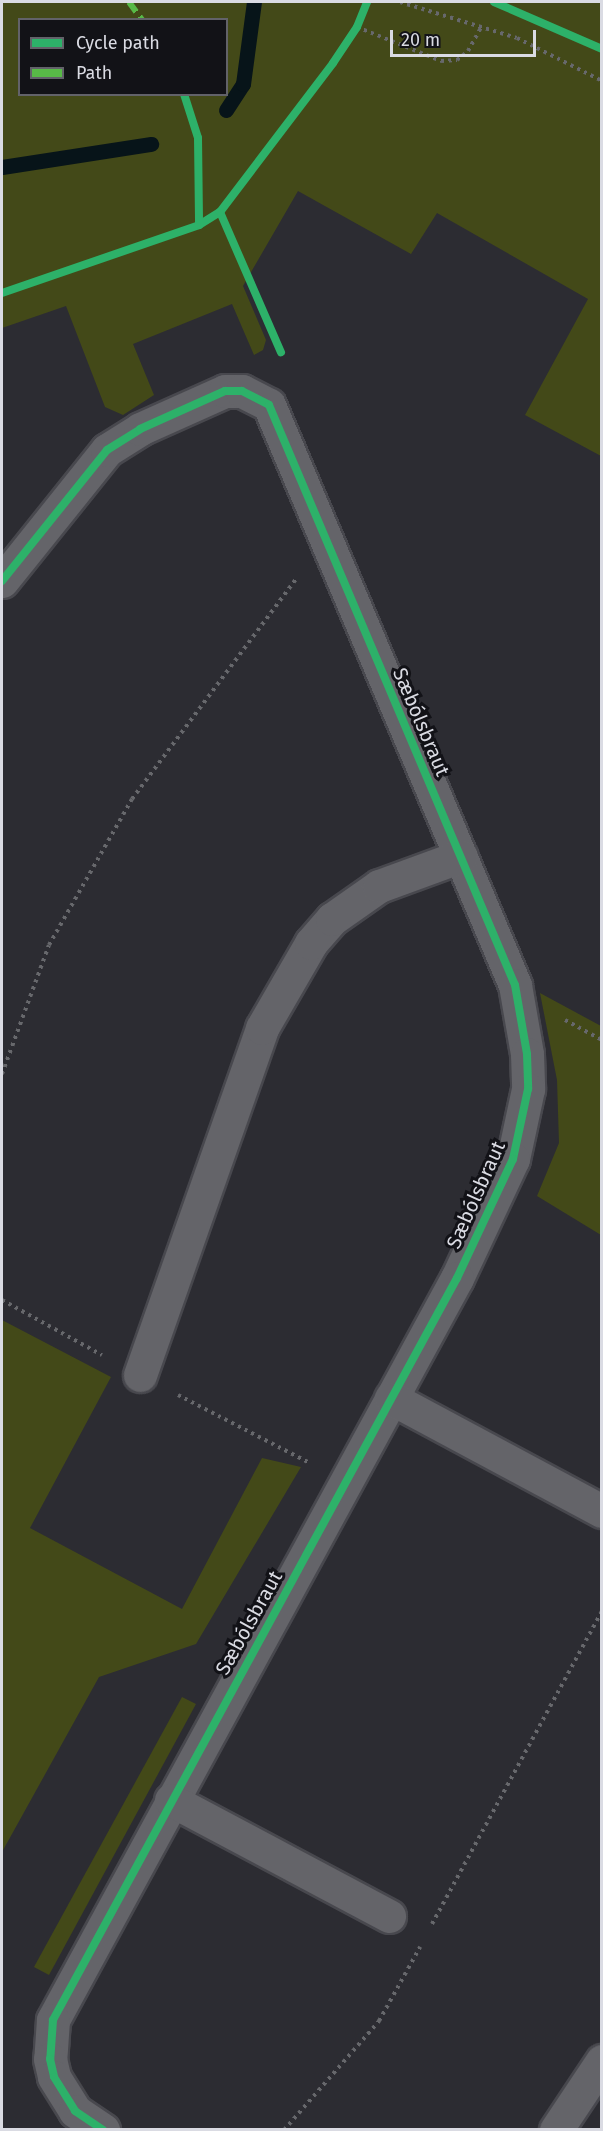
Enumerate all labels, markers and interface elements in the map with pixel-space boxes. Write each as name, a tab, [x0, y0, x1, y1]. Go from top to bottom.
legend	[18, 18, 228, 96]
scale bar	[393, 18, 538, 56]
text: 20 m	[401, 29, 440, 51]
text: Cycle path	[76, 32, 160, 54]
text: Path	[76, 62, 112, 84]
street label: Sæbólsbraut	[387, 664, 455, 780]
street label: Sæbólsbraut	[442, 1137, 510, 1253]
street label: Sæbólsbraut	[211, 1567, 287, 1679]

